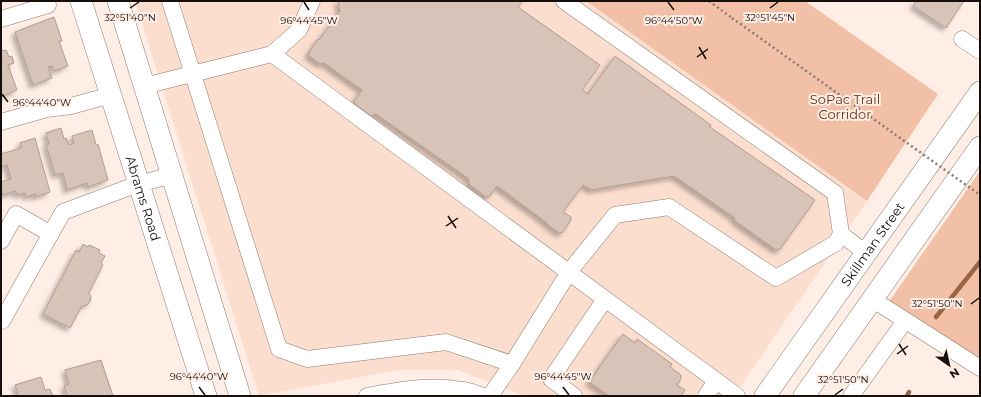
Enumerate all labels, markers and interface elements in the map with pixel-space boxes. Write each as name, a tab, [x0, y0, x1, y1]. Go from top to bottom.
text: 32°51'40"N	[104, 11, 156, 24]
text: 32°51'45"N	[745, 11, 795, 24]
text: 96°44'45"W	[280, 14, 338, 27]
text: 96°44'50"W	[645, 14, 703, 27]
park label: SoPac Trail Corridor	[810, 91, 880, 122]
text: 96°44'40"W	[13, 96, 71, 109]
street label: Abrams Road	[123, 154, 164, 243]
street label: Skillman Street	[837, 199, 908, 289]
text: 32°51'50"N	[911, 297, 963, 310]
north arrow	[929, 345, 969, 385]
text: N	[947, 365, 962, 382]
text: 96°44'40"W	[170, 370, 228, 383]
text: 96°44'45"W	[534, 370, 592, 383]
text: 32°51'50"N	[817, 373, 869, 386]

